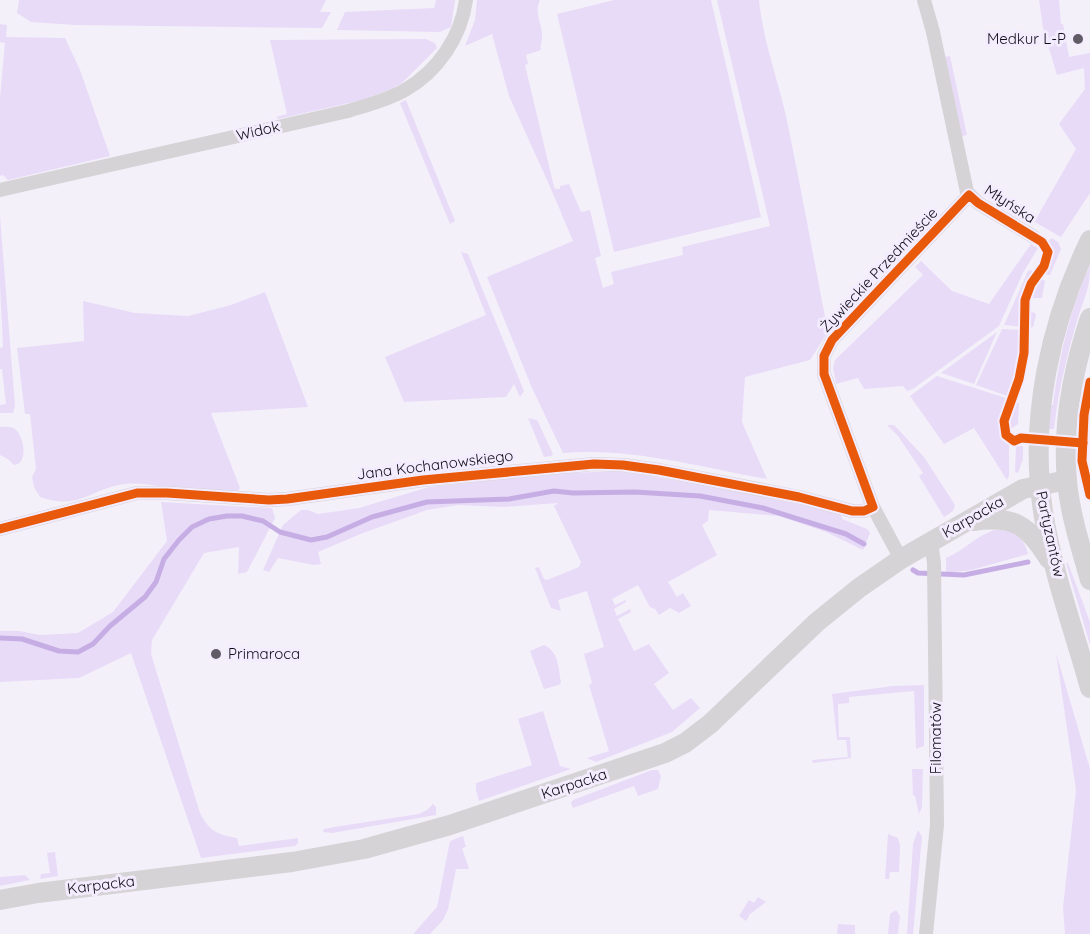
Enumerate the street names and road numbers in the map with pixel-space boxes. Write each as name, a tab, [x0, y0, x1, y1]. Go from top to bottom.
street label: Widok	[234, 116, 281, 145]
street label: Młyńska	[981, 180, 1039, 227]
street label: Żywieckie Przedmieście	[816, 203, 941, 336]
street label: Jana Kochanowskiego	[356, 445, 514, 484]
street label: Partyzantów	[1032, 489, 1069, 579]
street label: Karpacka	[939, 491, 1007, 542]
street label: Filomatów	[926, 702, 945, 774]
street label: Karpacka	[539, 764, 609, 803]
street label: Karpacka	[66, 871, 136, 898]

